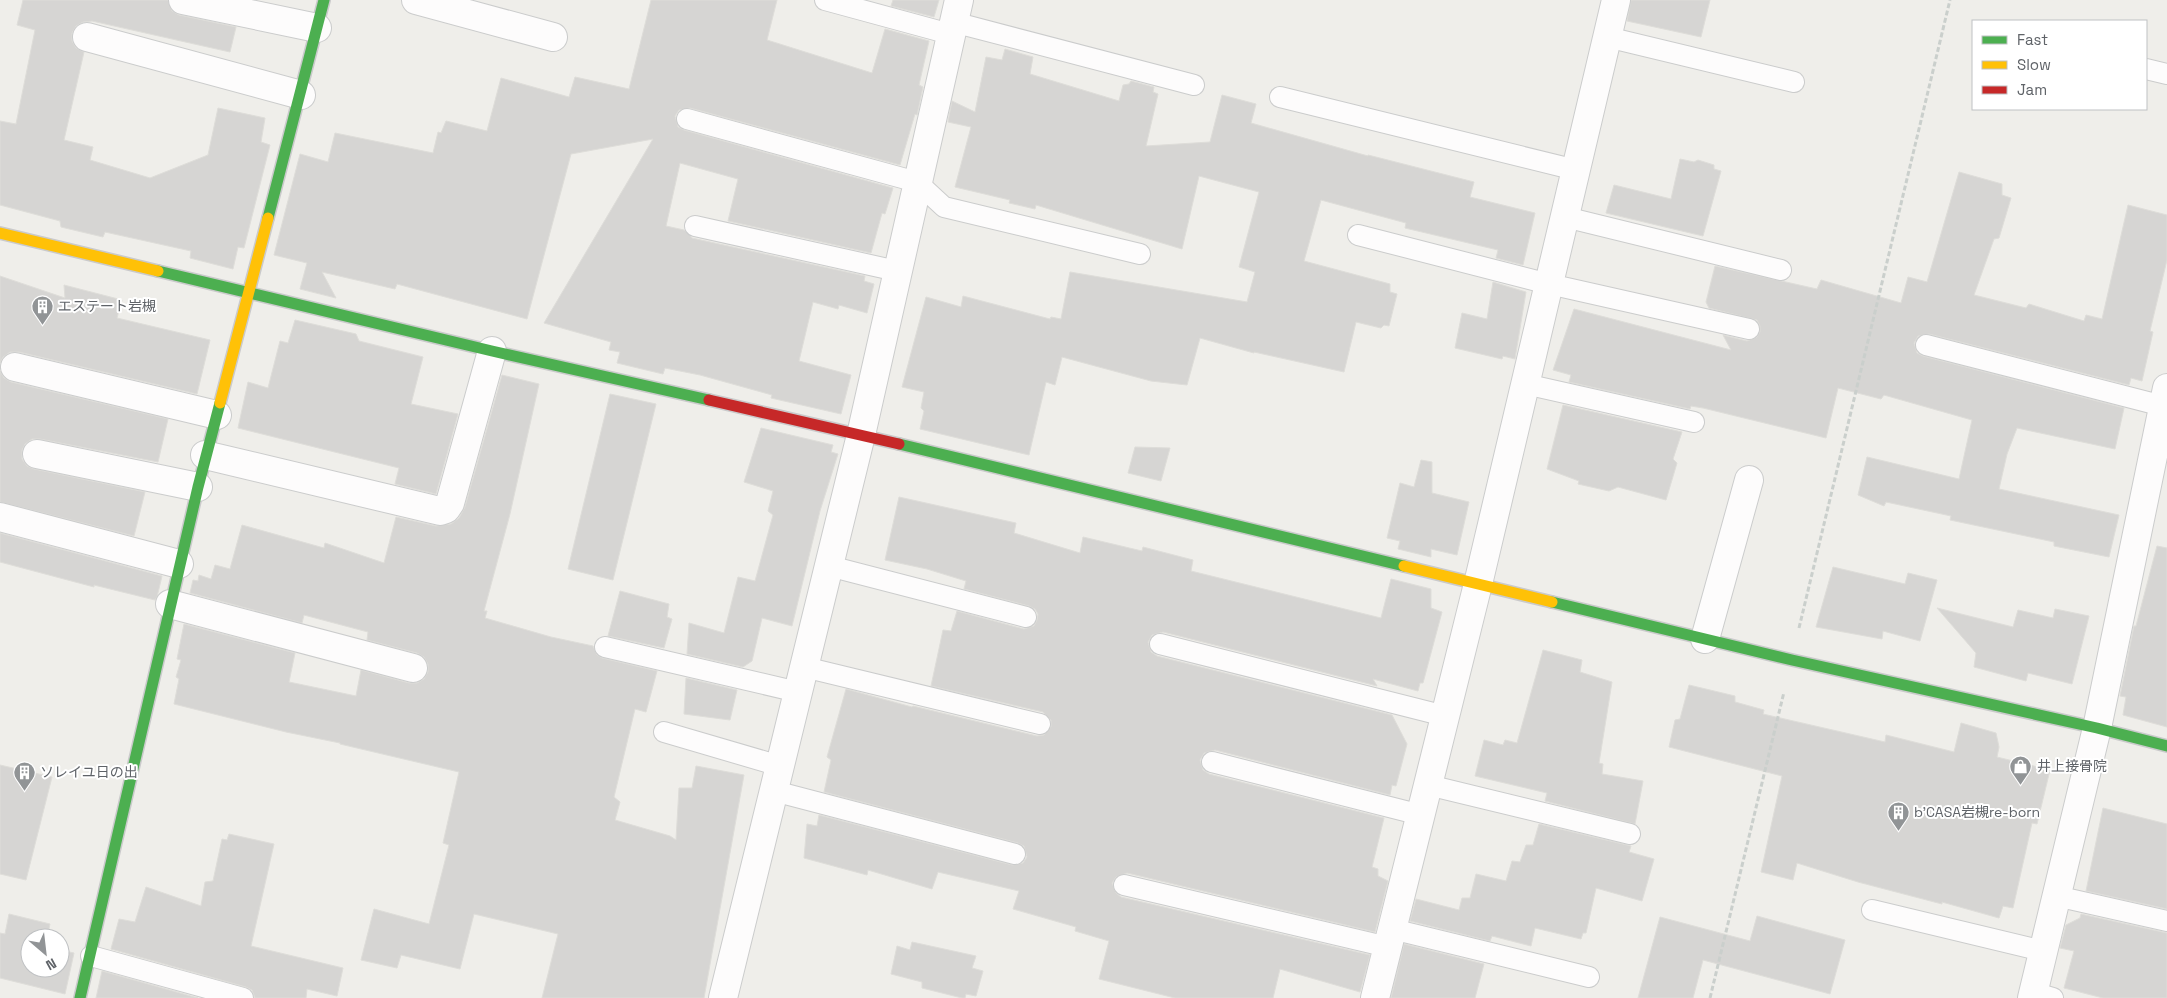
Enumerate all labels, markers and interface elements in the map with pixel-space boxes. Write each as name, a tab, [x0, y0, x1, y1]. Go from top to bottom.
legend	[1972, 20, 2147, 110]
text: Fast	[2017, 30, 2048, 49]
text: Slow	[2017, 55, 2051, 74]
text: Jam	[2017, 80, 2047, 99]
building icon: エステート岩槻	[30, 294, 54, 325]
place label: エステート岩槻	[58, 297, 156, 315]
shop icon: 井上接骨院	[2009, 754, 2033, 785]
place label: 井上接骨院	[2037, 757, 2107, 775]
building icon: ソレイユ日の出	[12, 760, 36, 791]
place label: ソレイユ日の出	[40, 763, 138, 781]
building icon: b'CASA岩槻re-born	[1886, 800, 1910, 831]
place label: b'CASA岩槻re-born	[1914, 803, 2040, 821]
north arrow	[20, 928, 70, 978]
text: N	[43, 954, 59, 975]

